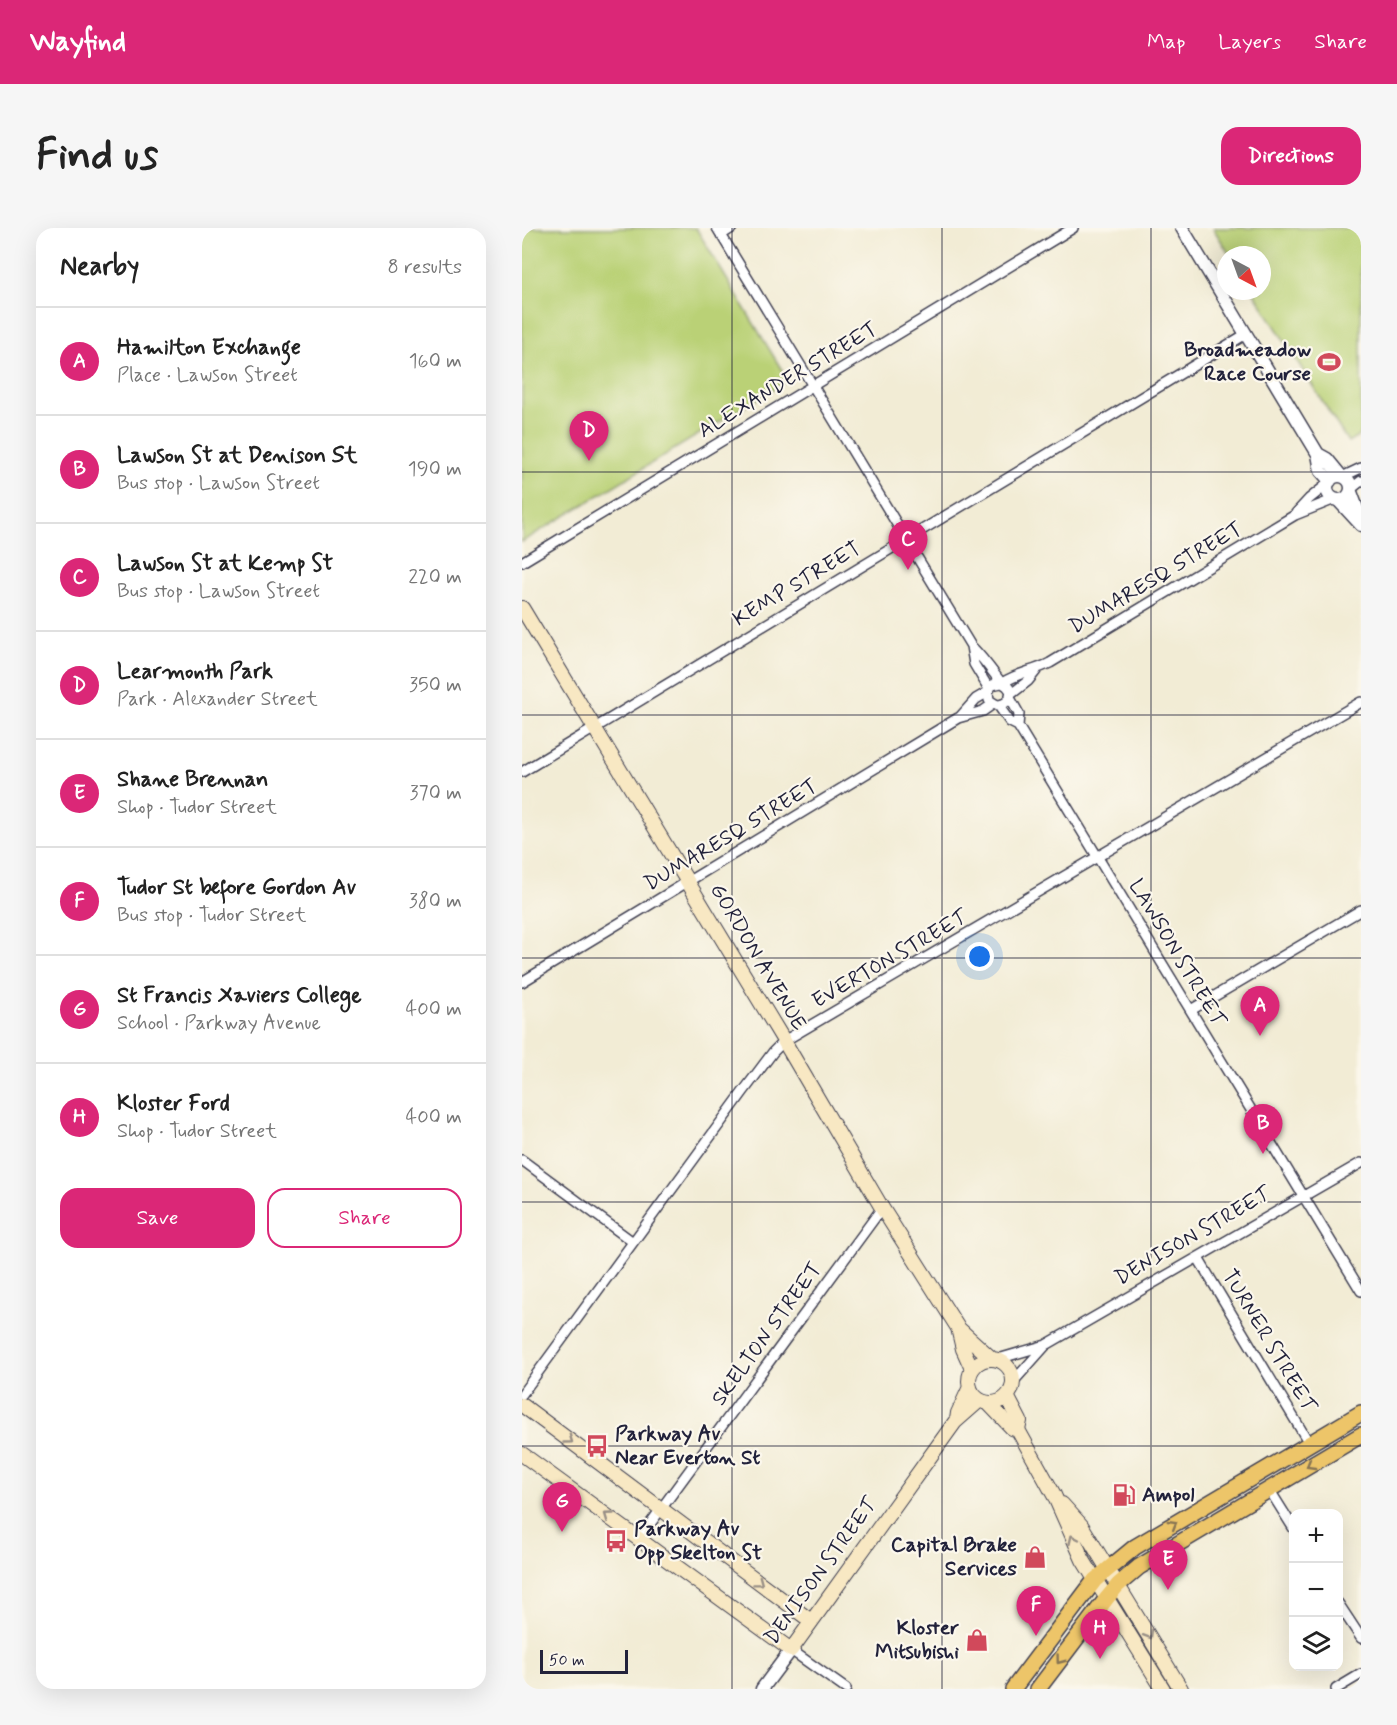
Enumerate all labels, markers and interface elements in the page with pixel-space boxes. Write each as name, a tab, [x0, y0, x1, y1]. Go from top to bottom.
text: Wayfind	[30, 24, 126, 61]
text: Map	[1147, 28, 1185, 56]
text: Layers	[1218, 28, 1281, 56]
text: Share	[1314, 28, 1367, 56]
button: Directions	[1221, 127, 1361, 185]
text: Find us	[36, 129, 158, 184]
north arrow	[1217, 246, 1271, 300]
text: Nearby	[60, 250, 139, 284]
text: 8 results	[388, 254, 462, 281]
street label: ALEXANDER STREET	[693, 315, 883, 445]
text: Hamilton Exchange	[117, 334, 301, 362]
place label: Broadmeadow Race Course	[1184, 336, 1311, 388]
text: A	[73, 348, 86, 375]
text: 160 m	[409, 348, 462, 375]
sports icon: Broadmeadow Race Course	[1316, 349, 1342, 375]
text: Place · Lawson Street	[117, 362, 298, 389]
pin: D	[570, 412, 608, 461]
text: Lawson St at Denison St	[117, 442, 357, 470]
text: B	[73, 456, 86, 483]
text: 190 m	[408, 456, 462, 483]
text: Bus stop · Lawson Street	[117, 470, 320, 497]
street label: DUMARESQ STREET	[1064, 515, 1248, 641]
pin: C	[888, 520, 928, 570]
street label: KEMP STREET	[728, 535, 866, 633]
text: Lawson St at Kemp St	[117, 550, 333, 578]
text: C	[72, 564, 87, 591]
text: 220 m	[408, 564, 462, 591]
text: Bus stop · Lawson Street	[117, 578, 320, 605]
text: Learmonth Park	[117, 658, 273, 686]
text: D	[73, 672, 86, 699]
text: 350 m	[409, 672, 462, 699]
text: Park · Alexander Street	[117, 686, 318, 713]
text: Shane Brennan	[117, 766, 268, 794]
street label: DUMARESQ STREET	[639, 772, 823, 898]
text: E	[74, 780, 85, 807]
text: 370 m	[410, 780, 462, 807]
text: Shop · Tudor Street	[117, 794, 277, 821]
text: Tudor St before Gordon Av	[117, 874, 356, 902]
street label: LAWSON STREET	[1122, 874, 1233, 1033]
street label: GORDON AVENUE	[703, 878, 813, 1036]
text: F	[74, 888, 85, 915]
text: 380 m	[409, 888, 462, 915]
text: Bus stop · Tudor Street	[117, 902, 306, 929]
street label: EVERTON STREET	[807, 903, 974, 1015]
your location	[965, 942, 994, 971]
text: St Francis Xaviers College	[117, 982, 362, 1010]
pin: A	[1240, 986, 1280, 1036]
text: G	[73, 996, 86, 1023]
text: 400 m	[406, 996, 462, 1023]
text: School · Parkway Avenue	[117, 1010, 321, 1037]
text: Kloster Ford	[117, 1090, 230, 1118]
text: H	[73, 1104, 86, 1131]
text: 400 m	[406, 1104, 462, 1131]
pin: B	[1244, 1104, 1282, 1154]
text: Shop · Tudor Street	[117, 1118, 277, 1145]
street label: DENISON STREET	[1110, 1180, 1277, 1292]
button: Save	[60, 1188, 255, 1248]
button: Share	[267, 1188, 462, 1248]
street label: SKELTON STREET	[705, 1257, 829, 1411]
street label: TURNER STREET	[1215, 1264, 1323, 1418]
place label: Parkway Av Near Everton St	[615, 1420, 761, 1472]
one-way arrow	[562, 1433, 573, 1444]
bus stop icon: Parkway Av Near Everton St	[584, 1433, 610, 1459]
one-way arrow	[1306, 1457, 1316, 1469]
place label: Ampol	[1142, 1481, 1194, 1509]
pin: G	[542, 1482, 582, 1532]
fuel station icon: Ampol	[1111, 1482, 1137, 1508]
street label: DENISON STREET	[758, 1491, 884, 1650]
map controls	[1289, 1509, 1343, 1671]
button: +	[1289, 1509, 1343, 1563]
one-way arrow	[603, 1512, 614, 1523]
place label: Parkway Av Opp Skelton St	[634, 1515, 762, 1567]
one-way arrow	[1167, 1520, 1177, 1532]
bus stop icon: Parkway Av Opp Skelton St	[603, 1528, 629, 1554]
place label: Capital Brake Services	[891, 1531, 1018, 1583]
one-way arrow	[1068, 1534, 1080, 1545]
pin: E	[1148, 1540, 1188, 1590]
shop icon: Capital Brake Services	[1022, 1544, 1048, 1570]
button: −	[1289, 1563, 1343, 1617]
one-way arrow	[752, 1574, 763, 1585]
pin: F	[1016, 1586, 1056, 1636]
pin: H	[1080, 1610, 1120, 1659]
place label: Kloster Mitsubishi	[875, 1614, 959, 1666]
button: layers	[1289, 1617, 1343, 1671]
shop icon: Kloster Mitsubishi	[964, 1627, 990, 1653]
one-way arrow	[1141, 1629, 1153, 1639]
scale bar	[540, 1647, 628, 1674]
text: 50 m	[549, 1650, 585, 1671]
one-way arrow	[1056, 1654, 1067, 1665]

